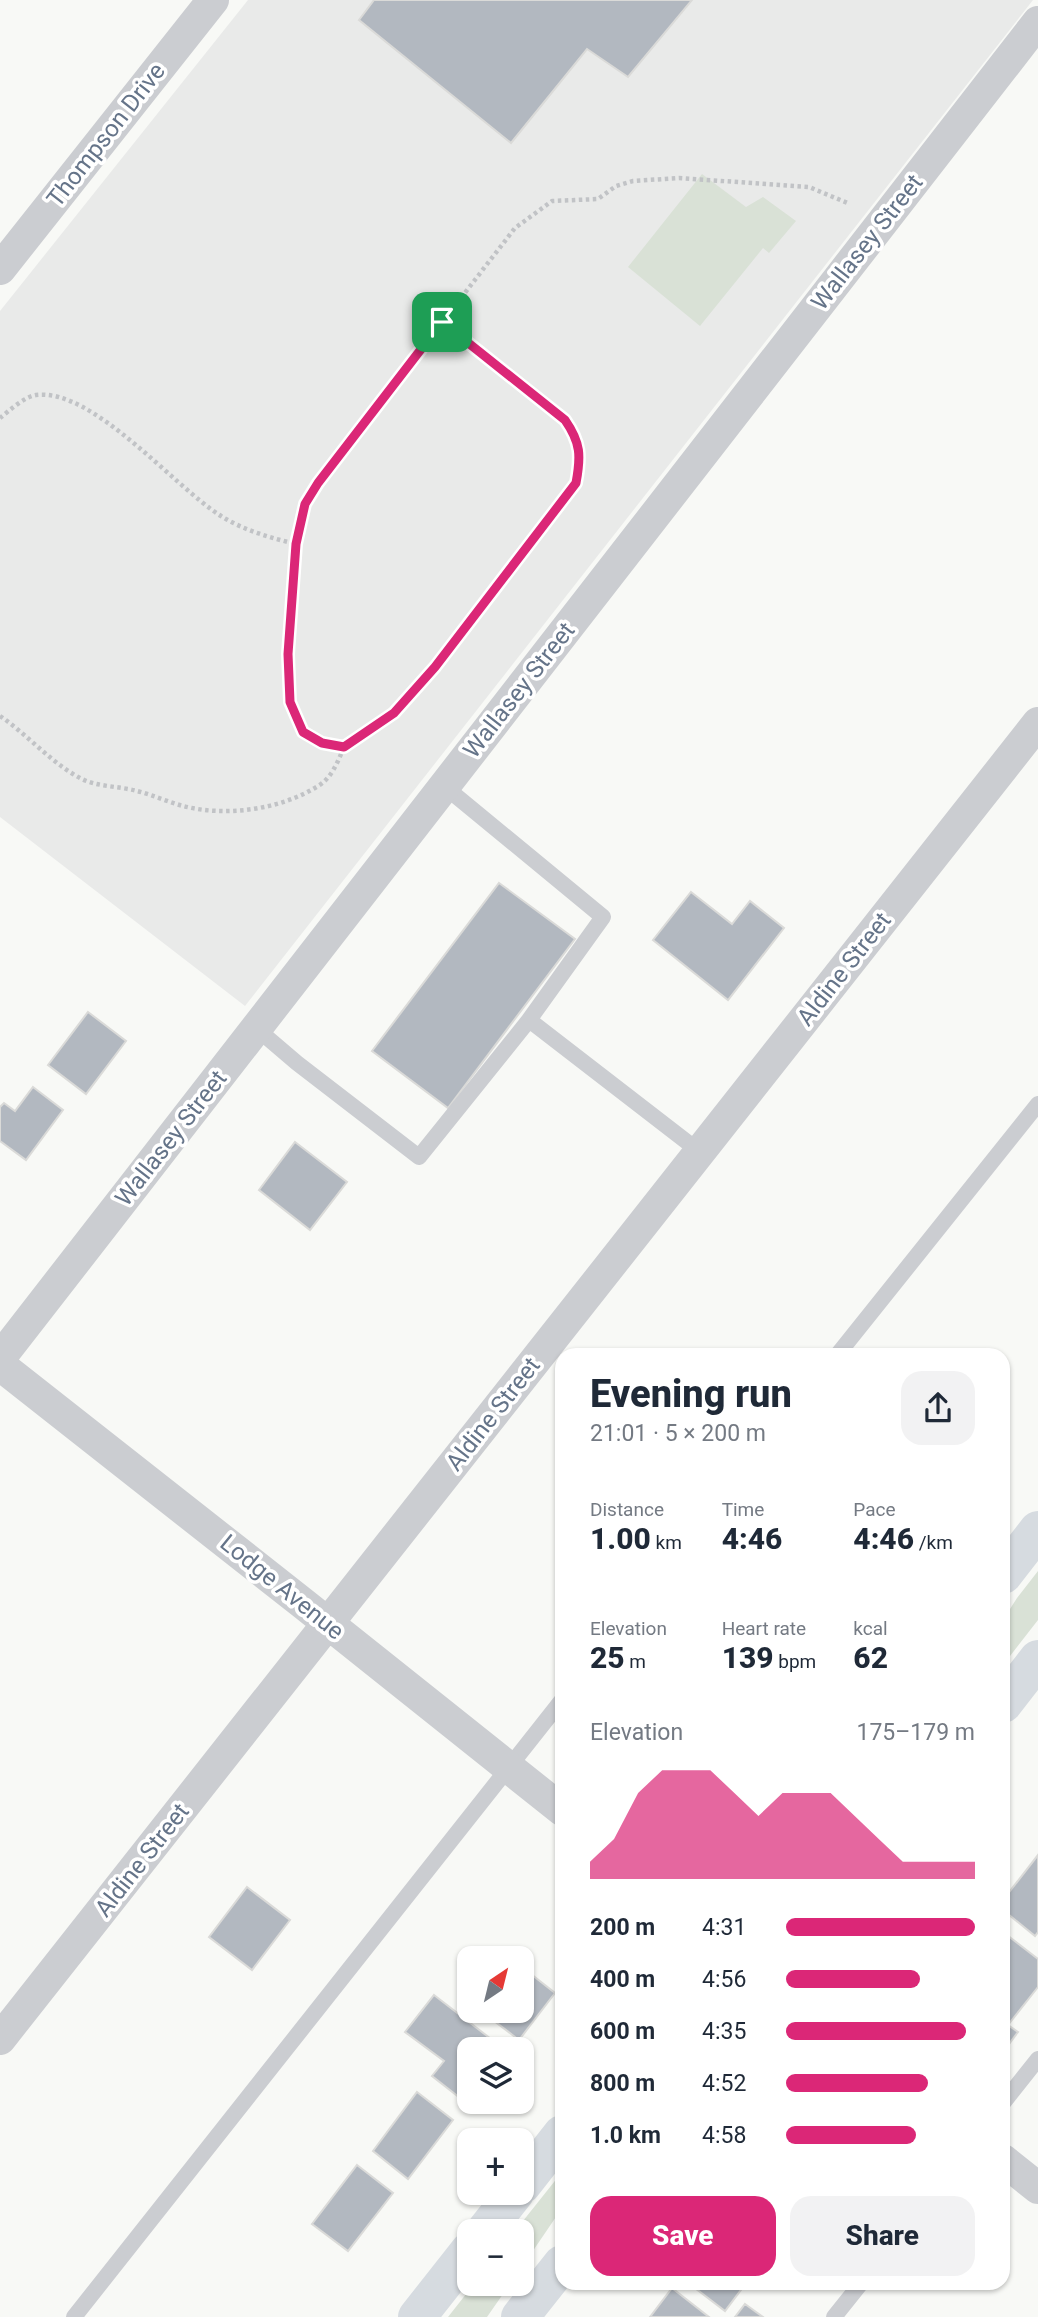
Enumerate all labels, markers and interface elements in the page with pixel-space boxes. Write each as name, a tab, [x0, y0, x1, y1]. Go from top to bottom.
street label: Thompson Drive	[41, 57, 171, 213]
street label: Wallasey Street	[805, 169, 929, 315]
pin	[412, 292, 472, 352]
icon: arrive	[423, 303, 461, 341]
street label: Wallasey Street	[457, 617, 581, 763]
street label: Aldine Street	[791, 907, 897, 1031]
street label: Wallasey Street	[109, 1065, 233, 1211]
street label: Aldine Street	[440, 1352, 546, 1476]
button: share	[901, 1371, 975, 1445]
text: Evening run	[590, 1372, 792, 1416]
text: 21:01 · 5 × 200 m	[590, 1420, 766, 1447]
text: Distance	[590, 1498, 664, 1521]
text: Time	[722, 1498, 764, 1521]
text: Pace	[853, 1498, 896, 1521]
text: 1.00	[590, 1521, 651, 1556]
text: 4:46	[722, 1521, 782, 1556]
text: 4:46	[853, 1521, 914, 1556]
street label: Lodge Avenue	[215, 1529, 349, 1645]
text: km	[651, 1531, 682, 1554]
text: /km	[914, 1531, 953, 1554]
text: Elevation	[590, 1617, 667, 1640]
text: Heart rate	[722, 1617, 806, 1640]
text: kcal	[853, 1617, 888, 1640]
text: 25	[590, 1640, 625, 1675]
text: 139	[722, 1640, 774, 1675]
text: 62	[853, 1640, 888, 1675]
text: m	[625, 1650, 646, 1673]
text: bpm	[774, 1650, 816, 1673]
text: Elevation	[590, 1719, 683, 1746]
text: 175–179 m	[856, 1719, 975, 1746]
street label: Aldine Street	[89, 1798, 195, 1922]
text: 200 m	[590, 1914, 655, 1941]
text: 4:31	[702, 1914, 746, 1941]
north arrow	[457, 1946, 534, 2023]
map controls	[457, 1946, 534, 2296]
text: 400 m	[590, 1966, 655, 1993]
text: 4:56	[702, 1966, 746, 1993]
text: 600 m	[590, 2018, 655, 2045]
text: 4:35	[702, 2018, 746, 2045]
button: layers	[457, 2037, 534, 2114]
text: 800 m	[590, 2070, 655, 2097]
text: 4:52	[702, 2070, 746, 2097]
text: 1.0 km	[590, 2122, 661, 2149]
text: 4:58	[702, 2122, 746, 2149]
button: +	[457, 2128, 534, 2205]
button: Save	[590, 2196, 776, 2276]
button: Share	[790, 2196, 975, 2276]
button: −	[457, 2219, 534, 2296]

